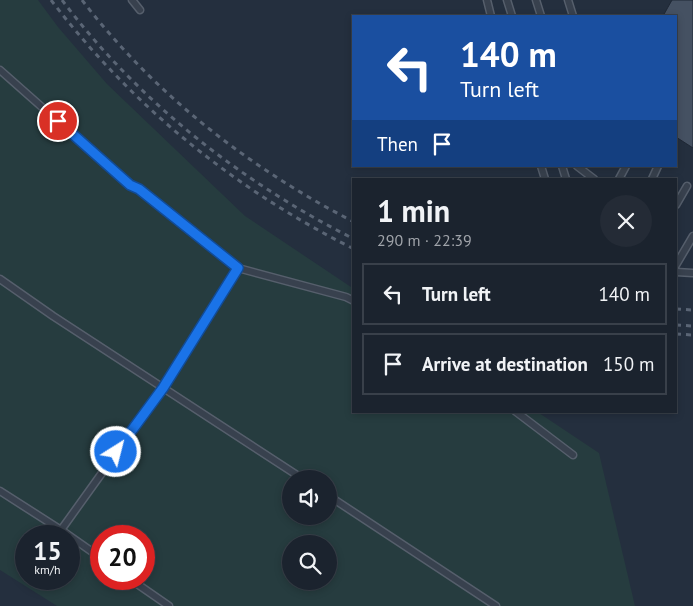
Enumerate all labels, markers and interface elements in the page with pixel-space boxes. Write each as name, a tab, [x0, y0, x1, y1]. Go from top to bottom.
text: 140 m	[460, 31, 557, 77]
icon: left	[377, 35, 442, 100]
text: Turn left	[460, 75, 539, 103]
pin	[37, 100, 79, 142]
icon: arrive	[44, 107, 72, 135]
icon: arrive	[428, 130, 456, 158]
text: Then	[377, 132, 418, 156]
text: 1 min	[377, 191, 450, 230]
button: close	[600, 195, 652, 247]
text: 290 m · 22:39	[377, 230, 472, 250]
icon: left	[379, 280, 407, 308]
text: Turn left	[422, 282, 491, 306]
text: 140 m	[598, 282, 650, 306]
icon: arrive	[379, 350, 407, 378]
text: Arrive at destination	[422, 352, 588, 376]
text: 150 m	[603, 352, 655, 376]
position arrow	[89, 425, 141, 477]
map controls	[282, 470, 337, 590]
button: sound	[282, 470, 337, 525]
speed limit sign: 20	[90, 525, 155, 590]
text: 15	[33, 535, 62, 567]
button: search	[282, 535, 337, 590]
text: km/h	[34, 562, 61, 577]

